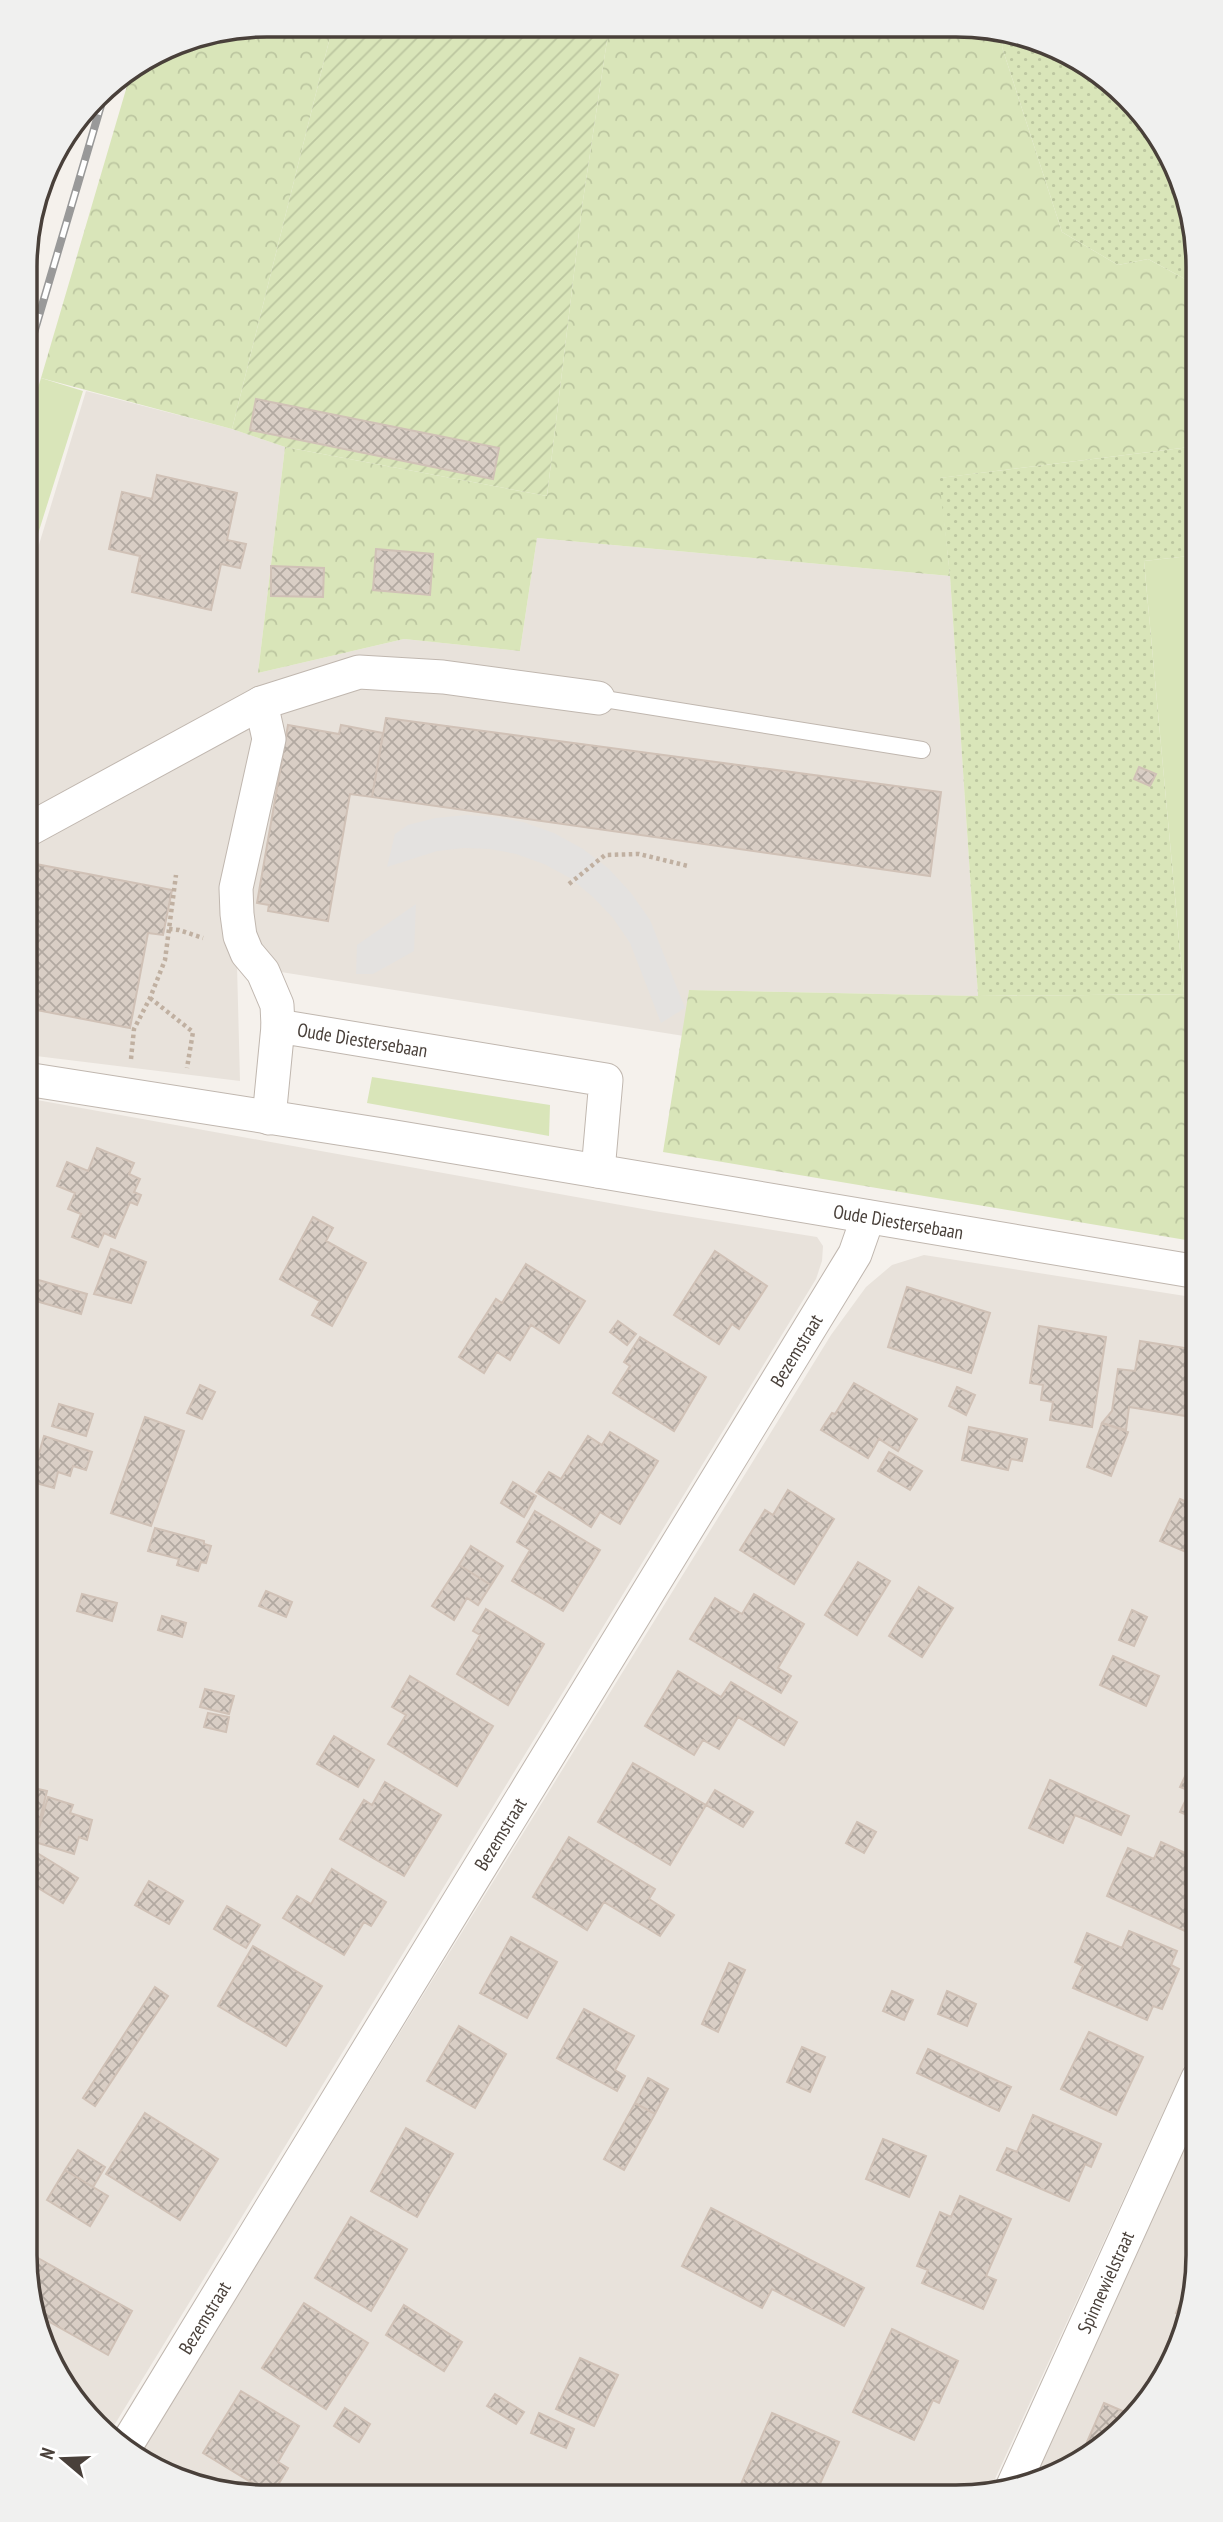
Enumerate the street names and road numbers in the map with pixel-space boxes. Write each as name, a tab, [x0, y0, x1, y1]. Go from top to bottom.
street label: Oude Diestersebaan	[296, 1017, 429, 1062]
street label: Oude Diestersebaan	[832, 1199, 965, 1244]
street label: Bezemstraat	[765, 1309, 828, 1391]
street label: Bezemstraat	[469, 1793, 532, 1875]
street label: Spinnewielstraat	[1072, 2226, 1139, 2337]
street label: Bezemstraat	[173, 2276, 236, 2358]

